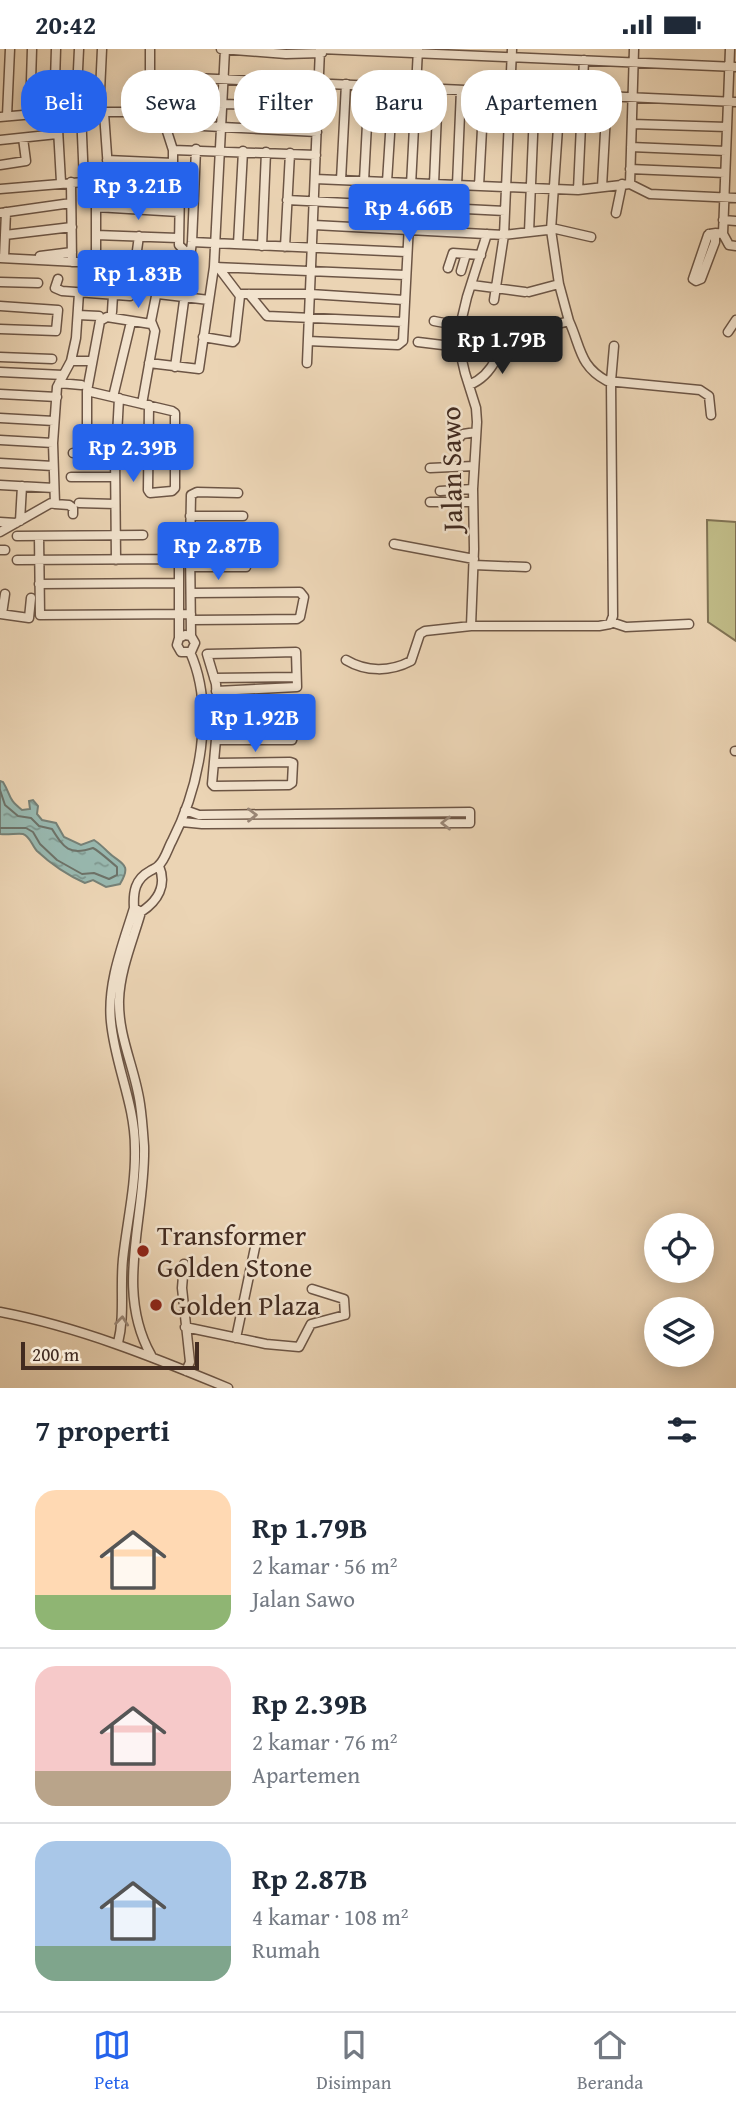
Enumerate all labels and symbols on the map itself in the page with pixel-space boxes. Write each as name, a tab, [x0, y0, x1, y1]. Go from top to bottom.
pin: Rp 3.21B	[66, 163, 210, 222]
pin: Rp 4.66B	[337, 185, 481, 244]
pin: Rp 1.83B	[66, 251, 210, 310]
pin: Rp 1.79B	[430, 317, 574, 376]
street label: Jalan Sawo	[429, 406, 472, 535]
pin: Rp 2.39B	[61, 425, 205, 484]
pin: Rp 2.87B	[146, 523, 290, 582]
pin: Rp 1.92B	[183, 695, 327, 754]
one-way arrow	[247, 807, 258, 822]
one-way arrow	[440, 815, 451, 831]
place label: Transformer Golden Stone	[157, 1214, 312, 1287]
marker: Transformer Golden Stone	[135, 1243, 151, 1259]
place label: Golden Plaza	[170, 1284, 321, 1325]
marker: Golden Plaza	[148, 1297, 164, 1313]
one-way arrow	[114, 1315, 129, 1326]
scale bar	[21, 1339, 200, 1371]

